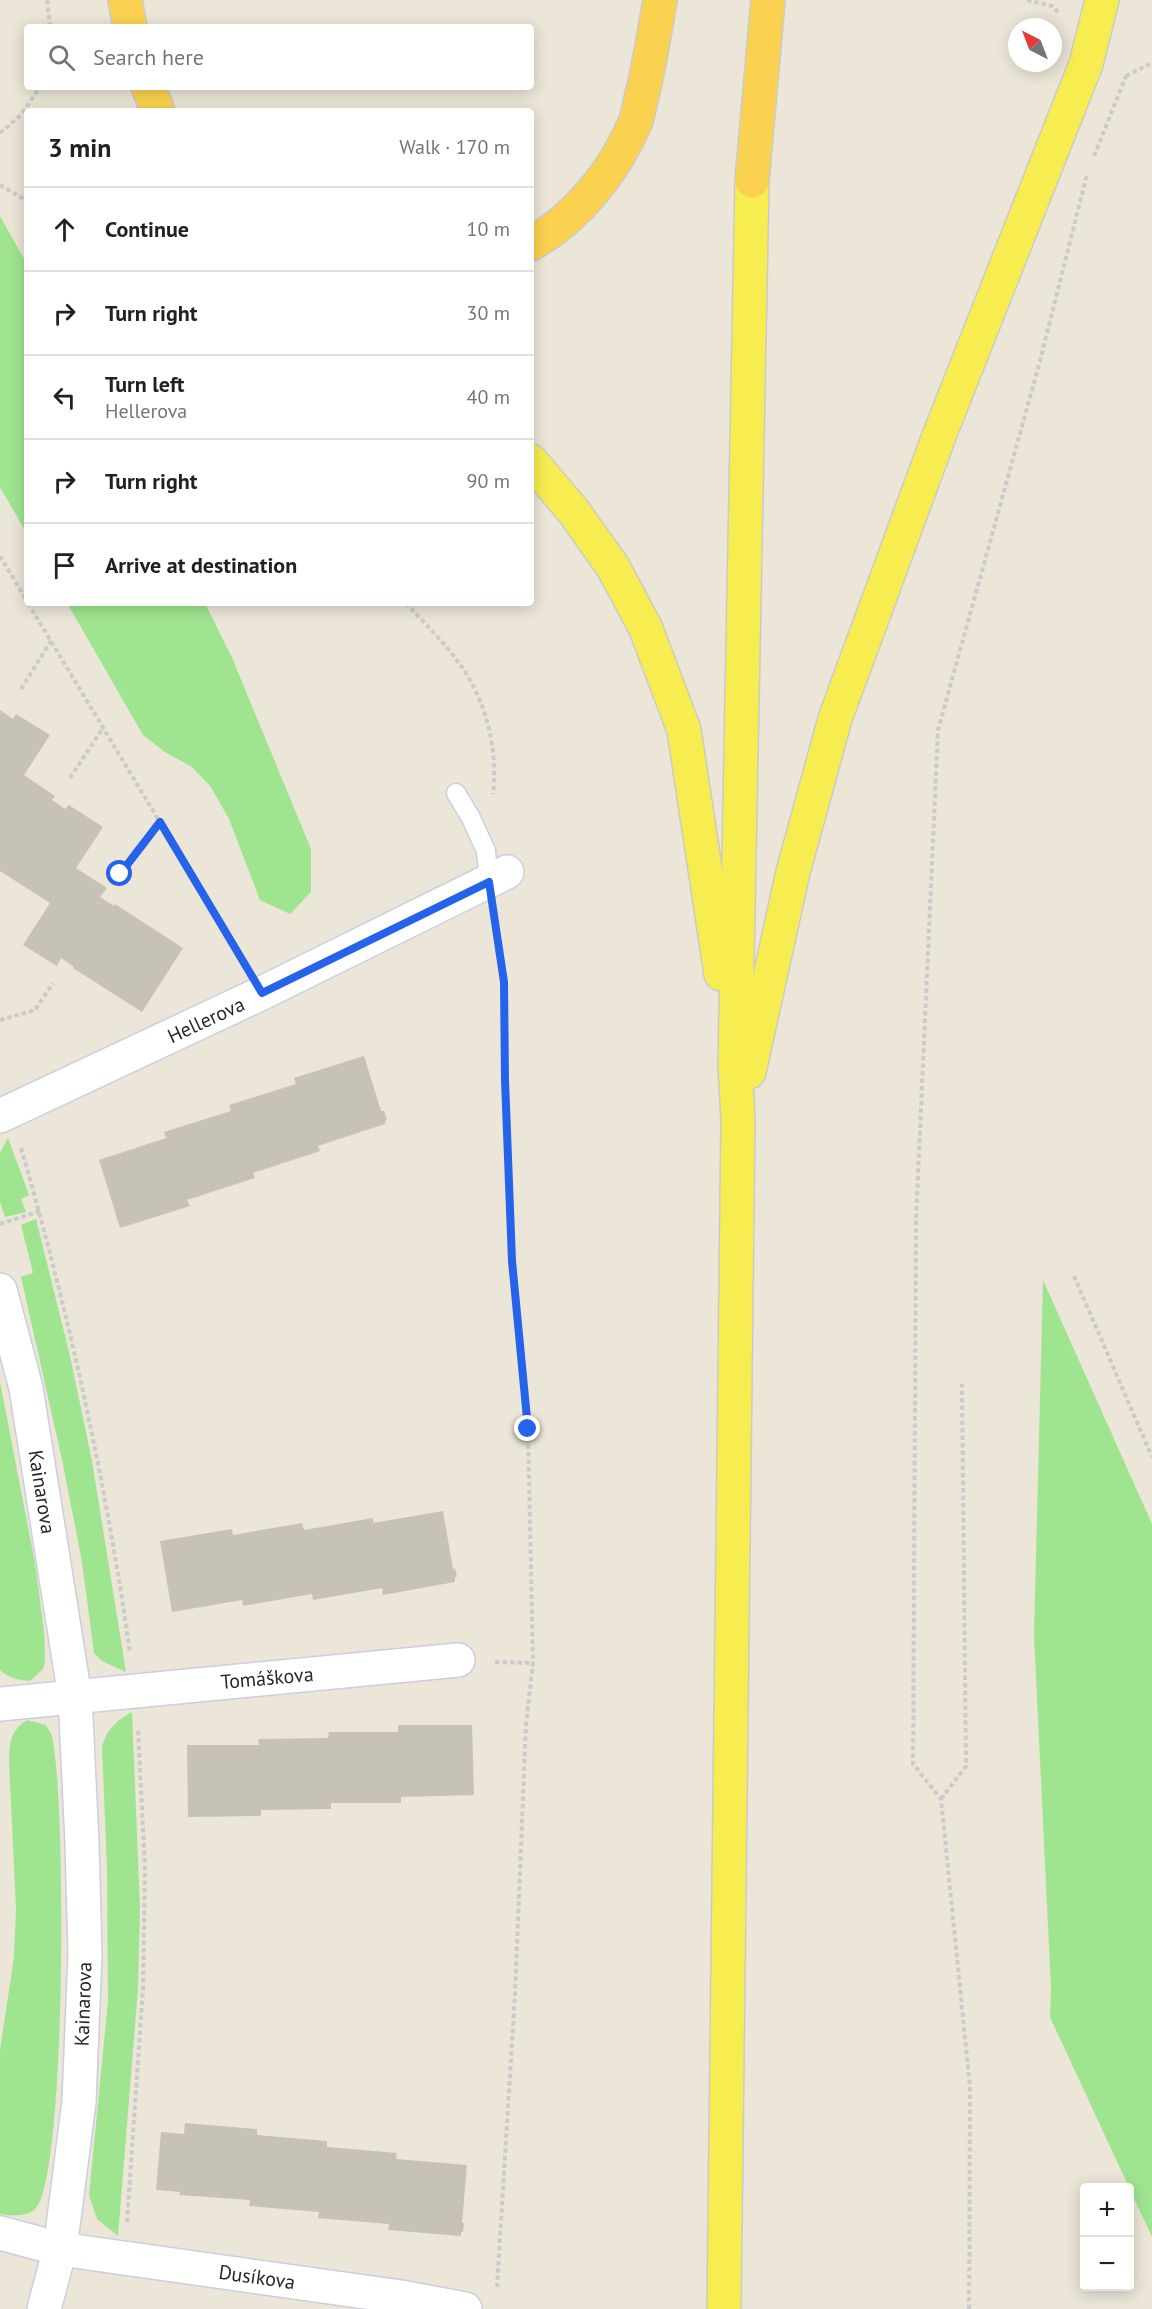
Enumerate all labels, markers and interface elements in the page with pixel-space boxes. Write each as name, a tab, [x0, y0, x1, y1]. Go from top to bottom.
north arrow	[1008, 18, 1062, 72]
search box	[24, 24, 534, 90]
icon: search	[45, 41, 78, 74]
text: Search here	[93, 43, 204, 71]
text: 3 min	[48, 131, 111, 164]
text: Walk · 170 m	[399, 134, 510, 160]
icon: ahead	[48, 213, 81, 246]
text: Continue	[105, 215, 189, 243]
text: 10 m	[467, 216, 510, 242]
icon: right	[48, 297, 81, 330]
text: Turn right	[105, 299, 197, 327]
text: 30 m	[467, 300, 510, 326]
text: Turn left	[105, 370, 185, 398]
icon: left	[48, 381, 81, 414]
text: 40 m	[467, 384, 510, 410]
text: Hellerova	[105, 398, 187, 424]
icon: right	[48, 465, 81, 498]
text: Turn right	[105, 467, 197, 495]
text: 90 m	[467, 468, 510, 494]
icon: arrive	[48, 549, 81, 582]
text: Arrive at destination	[105, 551, 297, 579]
route start	[106, 860, 132, 886]
street label: Hellerova	[163, 991, 249, 1049]
route end	[514, 1415, 540, 1441]
street label: Kainarova	[23, 1448, 61, 1536]
street label: Tomáškova	[219, 1661, 315, 1695]
street label: Kainarova	[69, 1961, 97, 2047]
map controls	[1080, 2183, 1134, 2291]
button: +	[1080, 2183, 1134, 2237]
button: −	[1080, 2237, 1134, 2291]
street label: Dusíkova	[217, 2259, 297, 2295]

